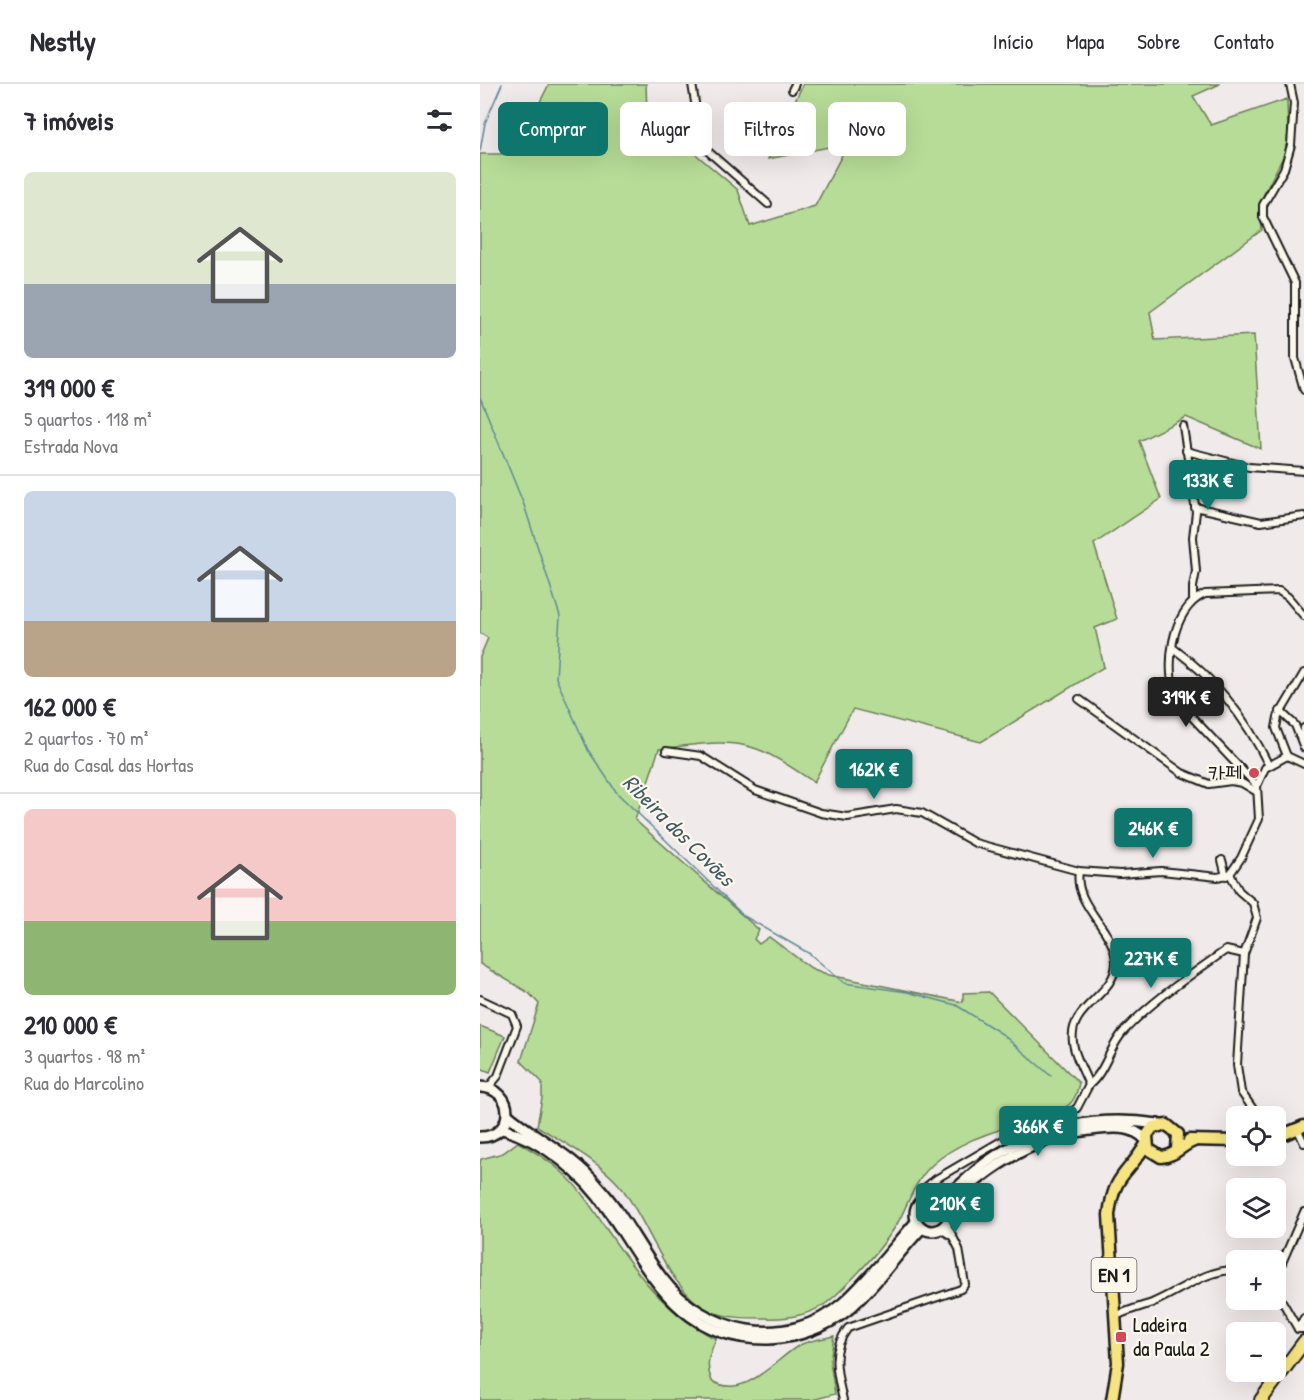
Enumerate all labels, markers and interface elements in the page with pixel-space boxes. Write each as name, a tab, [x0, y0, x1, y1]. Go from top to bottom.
text: Nestly	[30, 22, 96, 60]
text: Início	[993, 27, 1033, 56]
text: Mapa	[1066, 27, 1104, 56]
text: Sobre	[1137, 27, 1180, 56]
text: Contato	[1213, 27, 1274, 56]
chip: Comprar	[498, 102, 608, 156]
chip: Alugar	[620, 102, 712, 156]
chip: Filtros	[724, 102, 816, 156]
chip: Novo	[828, 102, 906, 156]
text: 7 imóveis	[24, 103, 113, 138]
icon: filters	[423, 104, 456, 137]
icon: home	[186, 211, 294, 319]
text: 319 000 €	[24, 370, 114, 405]
text: 5 quartos · 118 m²	[24, 405, 152, 432]
text: Estrada Nova	[24, 432, 118, 459]
pin: 133K €	[1159, 460, 1257, 511]
text: 133K €	[1183, 466, 1233, 493]
icon: home	[186, 530, 294, 638]
pin: 319K €	[1137, 677, 1235, 728]
text: 319K €	[1162, 683, 1210, 710]
text: 162 000 €	[24, 689, 115, 724]
text: 2 quartos · 70 m²	[24, 724, 148, 751]
pin: 162K €	[825, 749, 923, 800]
text: Rua do Casal das Hortas	[24, 751, 194, 778]
text: 162K €	[849, 755, 899, 782]
place label: 카페	[1208, 758, 1242, 787]
marker: 카페	[1247, 766, 1261, 780]
water label: Ribeira dos Covões	[617, 768, 743, 894]
pin: 246K €	[1104, 808, 1202, 859]
text: 246K €	[1128, 814, 1178, 841]
icon: home	[186, 848, 294, 956]
pin: 227K €	[1102, 938, 1200, 989]
text: 227K €	[1124, 944, 1178, 971]
text: 210 000 €	[24, 1007, 117, 1042]
text: 3 quartos · 98 m²	[24, 1042, 145, 1069]
text: Rua do Marcolino	[24, 1069, 144, 1096]
pin: 366K €	[989, 1106, 1087, 1157]
map controls	[1226, 1106, 1286, 1382]
button: locate	[1226, 1106, 1286, 1166]
text: 366K €	[1013, 1112, 1063, 1139]
button: layers	[1226, 1178, 1286, 1238]
pin: 210K €	[906, 1183, 1004, 1234]
text: 210K €	[930, 1189, 980, 1216]
button: +	[1226, 1250, 1286, 1310]
road number: EN 1	[1092, 1258, 1136, 1292]
place label: Ladeira da Paula 2	[1133, 1310, 1210, 1363]
button: −	[1226, 1322, 1286, 1382]
marker: Ladeira da Paula 2	[1114, 1330, 1128, 1344]

